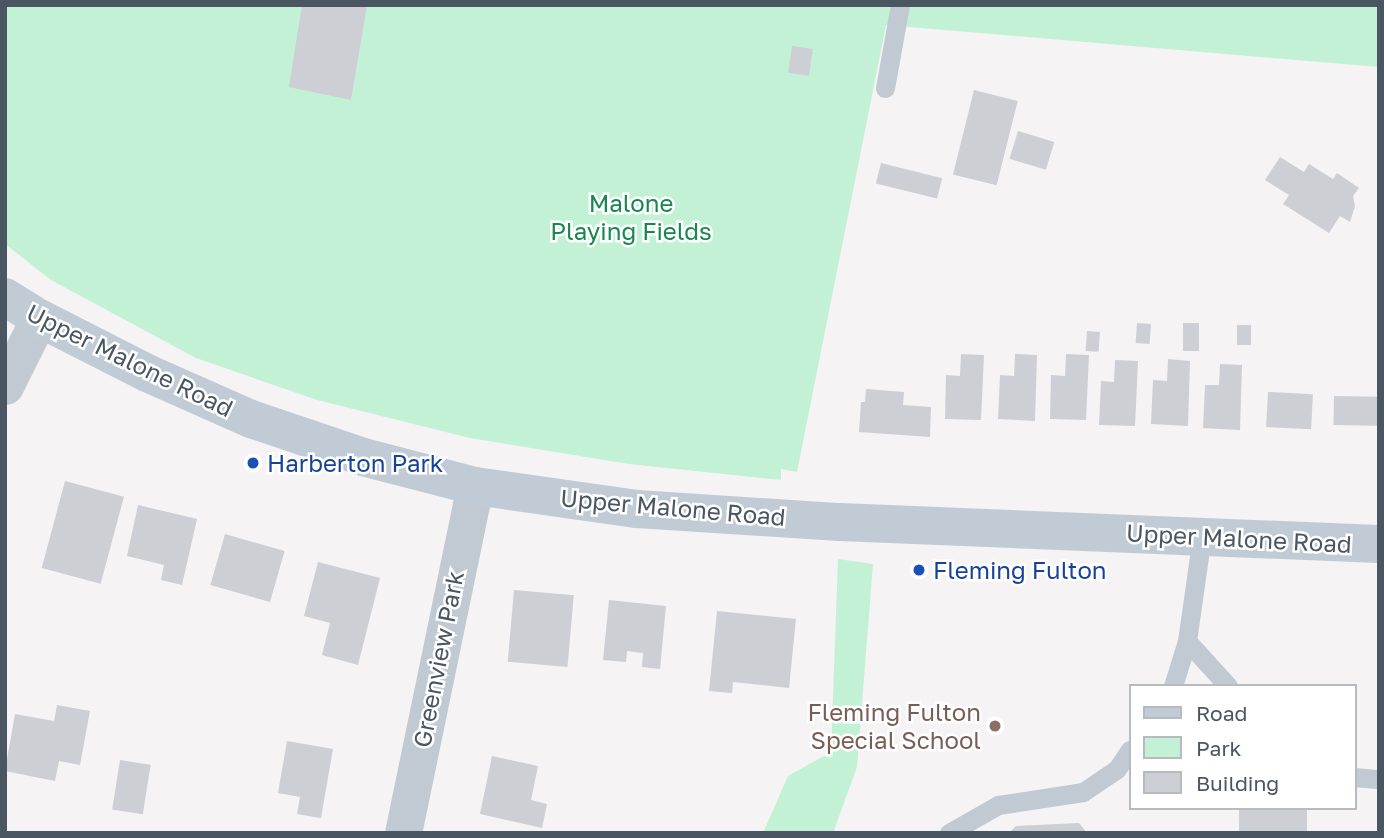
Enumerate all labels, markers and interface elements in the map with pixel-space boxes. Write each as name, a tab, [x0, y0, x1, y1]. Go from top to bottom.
park label: Malone Playing Fields	[550, 189, 712, 245]
street label: Upper Malone Road	[22, 298, 238, 422]
place label: Harberton Park	[267, 449, 443, 477]
marker: Harberton Park	[245, 455, 261, 471]
street label: Upper Malone Road	[559, 483, 787, 531]
street label: Upper Malone Road	[1125, 518, 1353, 558]
place label: Fleming Fulton	[933, 556, 1107, 584]
marker: Fleming Fulton	[911, 562, 927, 578]
street label: Greenview Park	[407, 568, 469, 750]
legend	[1128, 684, 1356, 810]
place label: Fleming Fulton Special School	[807, 698, 981, 754]
text: Road	[1196, 700, 1247, 726]
marker: Fleming Fulton Special School	[987, 718, 1003, 734]
text: Park	[1196, 735, 1241, 761]
text: Building	[1196, 770, 1279, 796]

